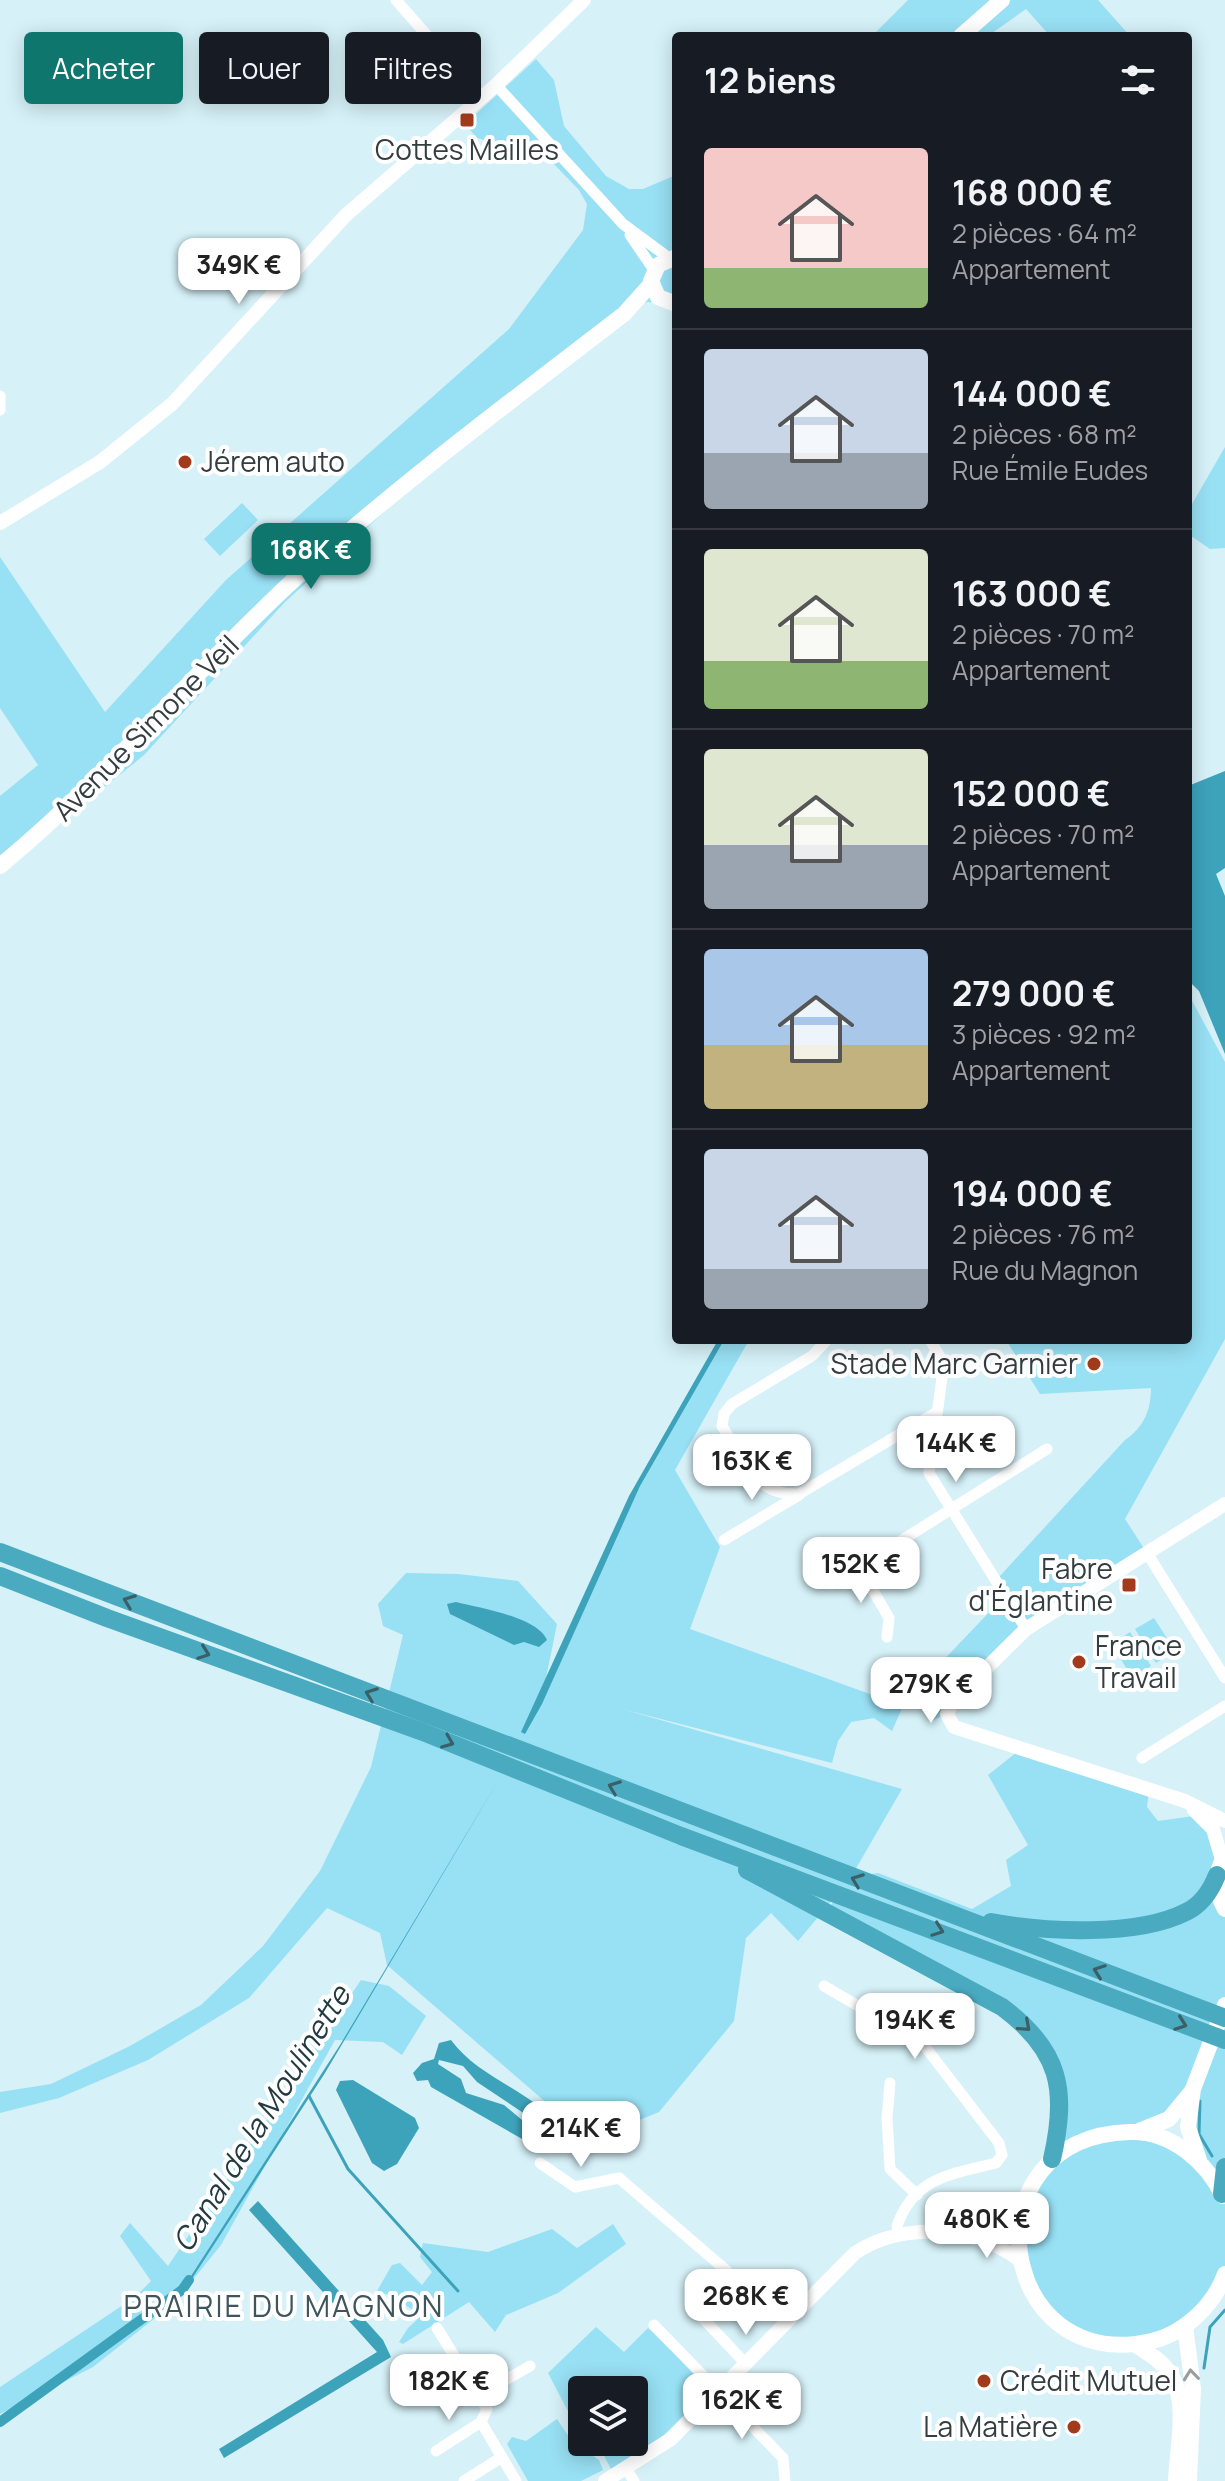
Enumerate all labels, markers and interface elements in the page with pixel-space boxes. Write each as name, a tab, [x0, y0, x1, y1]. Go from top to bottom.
chip: Acheter	[24, 32, 183, 104]
chip: Louer	[199, 32, 329, 104]
chip: Filtres	[345, 32, 481, 104]
text: 12 biens	[704, 57, 836, 103]
icon: filters	[1116, 58, 1160, 102]
marker: Cottes Mailles	[458, 111, 476, 129]
place label: Cottes Mailles	[375, 130, 559, 168]
text: 168 000 €	[952, 169, 1113, 215]
icon: home	[768, 180, 864, 276]
text: 2 pièces · 64 m²	[952, 215, 1137, 251]
pin: 349K €	[174, 238, 304, 306]
text: 349K €	[196, 246, 282, 282]
text: Appartement	[952, 251, 1110, 287]
text: 144 000 €	[952, 370, 1112, 416]
icon: home	[768, 381, 864, 477]
text: 2 pièces · 68 m²	[952, 416, 1137, 452]
place label: Jérem auto	[201, 442, 345, 480]
text: Rue Émile Eudes	[952, 452, 1148, 488]
marker: Jérem auto	[176, 453, 194, 471]
pin: 168K €	[246, 523, 376, 591]
text: 168K €	[270, 531, 352, 567]
text: 163 000 €	[952, 570, 1112, 616]
icon: home	[768, 581, 864, 677]
text: 2 pièces · 70 m²	[952, 616, 1134, 652]
street label: Avenue Simone Veil	[44, 626, 247, 829]
text: Appartement	[952, 652, 1110, 688]
text: 152 000 €	[952, 770, 1110, 816]
icon: home	[768, 781, 864, 877]
text: 2 pièces · 70 m²	[952, 816, 1134, 852]
text: Appartement	[952, 852, 1110, 888]
text: 279 000 €	[952, 970, 1115, 1016]
icon: home	[768, 981, 864, 1077]
text: 3 pièces · 92 m²	[952, 1016, 1136, 1052]
text: Appartement	[952, 1052, 1110, 1088]
text: 194 000 €	[952, 1170, 1113, 1216]
icon: home	[768, 1181, 864, 1277]
text: 2 pièces · 76 m²	[952, 1216, 1135, 1252]
text: Rue du Magnon	[952, 1252, 1138, 1288]
place label: Stade Marc Garnier	[830, 1344, 1078, 1382]
marker: Stade Marc Garnier	[1085, 1355, 1103, 1373]
pin: 144K €	[891, 1416, 1021, 1484]
text: 144K €	[915, 1424, 997, 1460]
pin: 163K €	[687, 1434, 817, 1502]
text: 163K €	[711, 1442, 793, 1478]
pin: 152K €	[796, 1537, 926, 1605]
text: 152K €	[821, 1545, 901, 1581]
place label: Fabre d'Églantine	[969, 1549, 1113, 1619]
marker: Fabre d'Églantine	[1120, 1576, 1138, 1594]
one-way arrow	[122, 1594, 136, 1611]
place label: France Travail	[1095, 1626, 1182, 1696]
one-way arrow	[196, 1644, 210, 1660]
marker: France Travail	[1070, 1653, 1088, 1671]
pin: 279K €	[866, 1657, 996, 1725]
text: 279K €	[889, 1665, 973, 1701]
one-way arrow	[365, 1687, 379, 1704]
one-way arrow	[440, 1733, 454, 1749]
one-way arrow	[608, 1780, 622, 1797]
one-way arrow	[851, 1873, 865, 1890]
one-way arrow	[930, 1920, 944, 1937]
one-way arrow	[1093, 1965, 1107, 1981]
water label: Canal de la Moulinette	[162, 1976, 360, 2259]
pin: 194K €	[850, 1993, 980, 2061]
text: 194K €	[874, 2001, 956, 2037]
one-way arrow	[1173, 2014, 1187, 2031]
one-way arrow	[1016, 2016, 1030, 2031]
pin: 214K €	[516, 2101, 646, 2169]
text: 214K €	[540, 2109, 622, 2145]
pin: 480K €	[922, 2192, 1052, 2260]
text: 480K €	[943, 2200, 1031, 2236]
pin: 268K €	[681, 2269, 811, 2337]
text: 268K €	[703, 2277, 789, 2313]
district label: PRAIRIE DU MAGNON	[124, 2285, 444, 2326]
pin: 182K €	[384, 2354, 514, 2422]
place label: Crédit Mutuel	[1000, 2361, 1177, 2399]
text: 182K €	[408, 2362, 490, 2398]
one-way arrow	[1183, 2369, 1200, 2382]
marker: Crédit Mutuel	[975, 2372, 993, 2390]
pin: 162K €	[677, 2373, 807, 2441]
map controls	[568, 2376, 648, 2456]
button: layers	[568, 2376, 648, 2456]
text: 162K €	[701, 2381, 783, 2417]
place label: La Matière	[923, 2407, 1058, 2445]
marker: La Matière	[1065, 2418, 1083, 2436]

